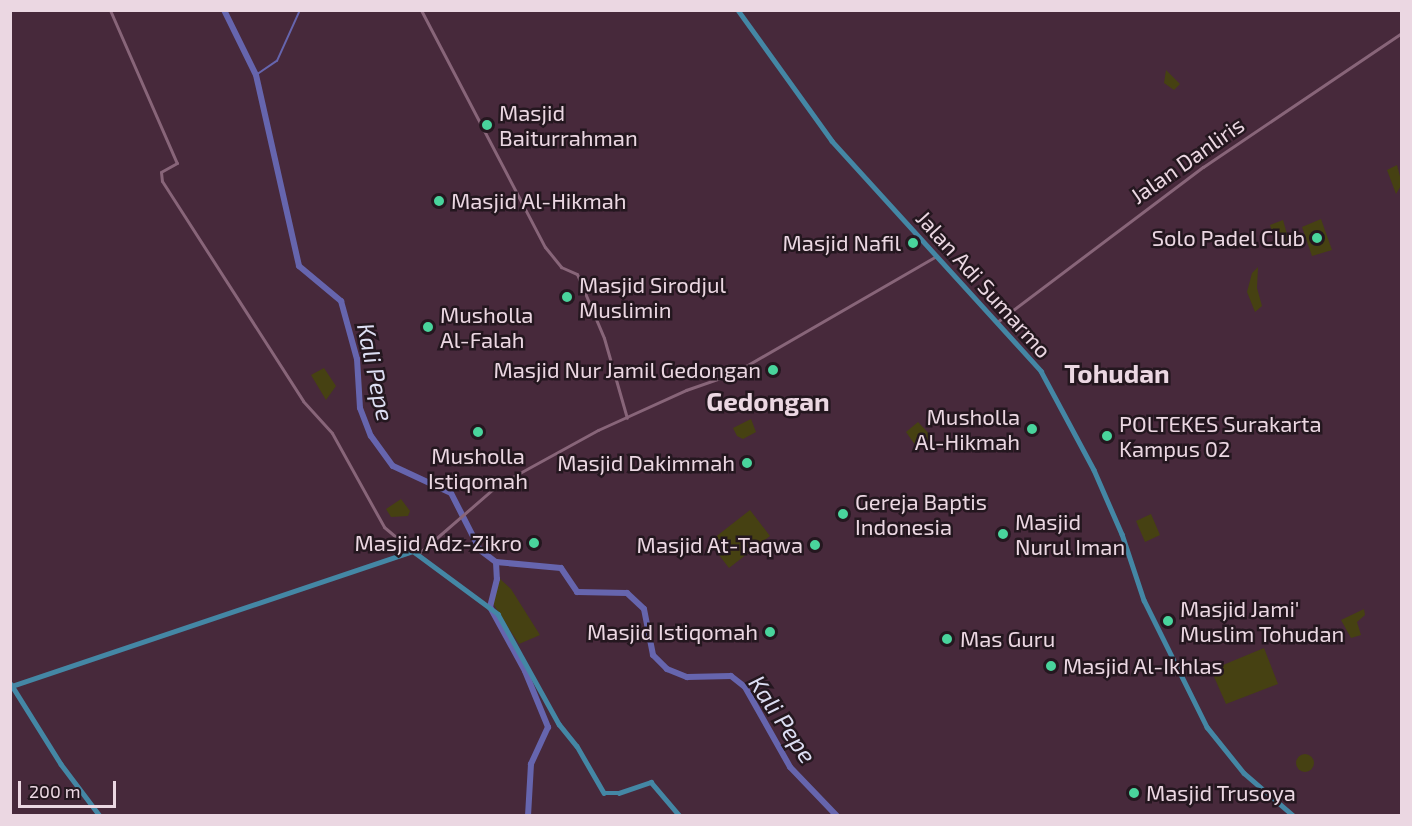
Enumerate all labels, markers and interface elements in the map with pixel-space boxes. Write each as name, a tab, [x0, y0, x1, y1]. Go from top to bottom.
place label: Masjid Baiturrahman	[499, 99, 638, 150]
street label: Jalan Danliris	[1125, 111, 1249, 209]
marker: Masjid Baiturrahman	[480, 118, 494, 132]
place label: Masjid Al-Hikmah	[451, 188, 627, 214]
marker: Masjid Al-Hikmah	[432, 194, 446, 208]
street label: Jalan Adi Sumarmo	[911, 205, 1057, 363]
place label: Solo Padel Club	[1151, 225, 1305, 251]
place label: Masjid Nafil	[783, 230, 901, 256]
marker: Solo Padel Club	[1310, 231, 1324, 245]
marker: Masjid Nafil	[906, 236, 920, 250]
place label: Masjid Sirodjul Muslimin	[579, 271, 726, 322]
marker: Masjid Sirodjul Muslimin	[560, 290, 574, 304]
place label: Musholla Al-Falah	[440, 301, 533, 352]
water label: Kali Pepe	[352, 320, 400, 424]
marker: Musholla Al-Falah	[421, 320, 435, 334]
place label: Masjid Nur Jamil Gedongan	[492, 357, 761, 383]
district label: Tohudan	[1064, 357, 1170, 389]
marker: Masjid Nur Jamil Gedongan	[766, 363, 780, 377]
district label: Gedongan	[706, 385, 830, 417]
place label: Musholla Al-Hikmah	[915, 403, 1020, 454]
place label: POLTEKES Surakarta Kampus 02	[1119, 410, 1322, 462]
marker: Musholla Al-Hikmah	[1025, 422, 1039, 436]
marker: Musholla Istiqomah	[471, 425, 485, 439]
marker: POLTEKES Surakarta Kampus 02	[1100, 429, 1114, 443]
place label: Musholla Istiqomah	[428, 442, 528, 494]
place label: Masjid Dakimmah	[557, 450, 735, 476]
marker: Masjid Dakimmah	[740, 456, 754, 470]
place label: Gereja Baptis Indonesia	[855, 488, 987, 540]
marker: Gereja Baptis Indonesia	[836, 507, 850, 521]
place label: Masjid Nurul Iman	[1015, 508, 1126, 560]
marker: Masjid Nurul Iman	[996, 527, 1010, 541]
place label: Masjid Adz-Zikro	[354, 530, 522, 556]
place label: Masjid At-Taqwa	[636, 532, 803, 558]
marker: Masjid Adz-Zikro	[527, 536, 541, 550]
marker: Masjid At-Taqwa	[808, 538, 822, 552]
place label: Masjid Jami' Muslim Tohudan	[1180, 595, 1345, 646]
marker: Masjid Jami' Muslim Tohudan	[1161, 614, 1175, 628]
place label: Masjid Istiqomah	[587, 619, 758, 645]
marker: Masjid Istiqomah	[763, 625, 777, 639]
place label: Mas Guru	[960, 626, 1055, 652]
marker: Mas Guru	[938, 630, 956, 648]
place label: Masjid Al-Ikhlas	[1063, 653, 1223, 679]
marker: Masjid Al-Ikhlas	[1044, 659, 1058, 673]
water label: Kali Pepe	[743, 670, 823, 768]
scale bar	[21, 769, 118, 807]
text: 200 m	[29, 780, 81, 802]
place label: Masjid Trusoya	[1146, 780, 1296, 806]
marker: Masjid Trusoya	[1127, 786, 1141, 800]

